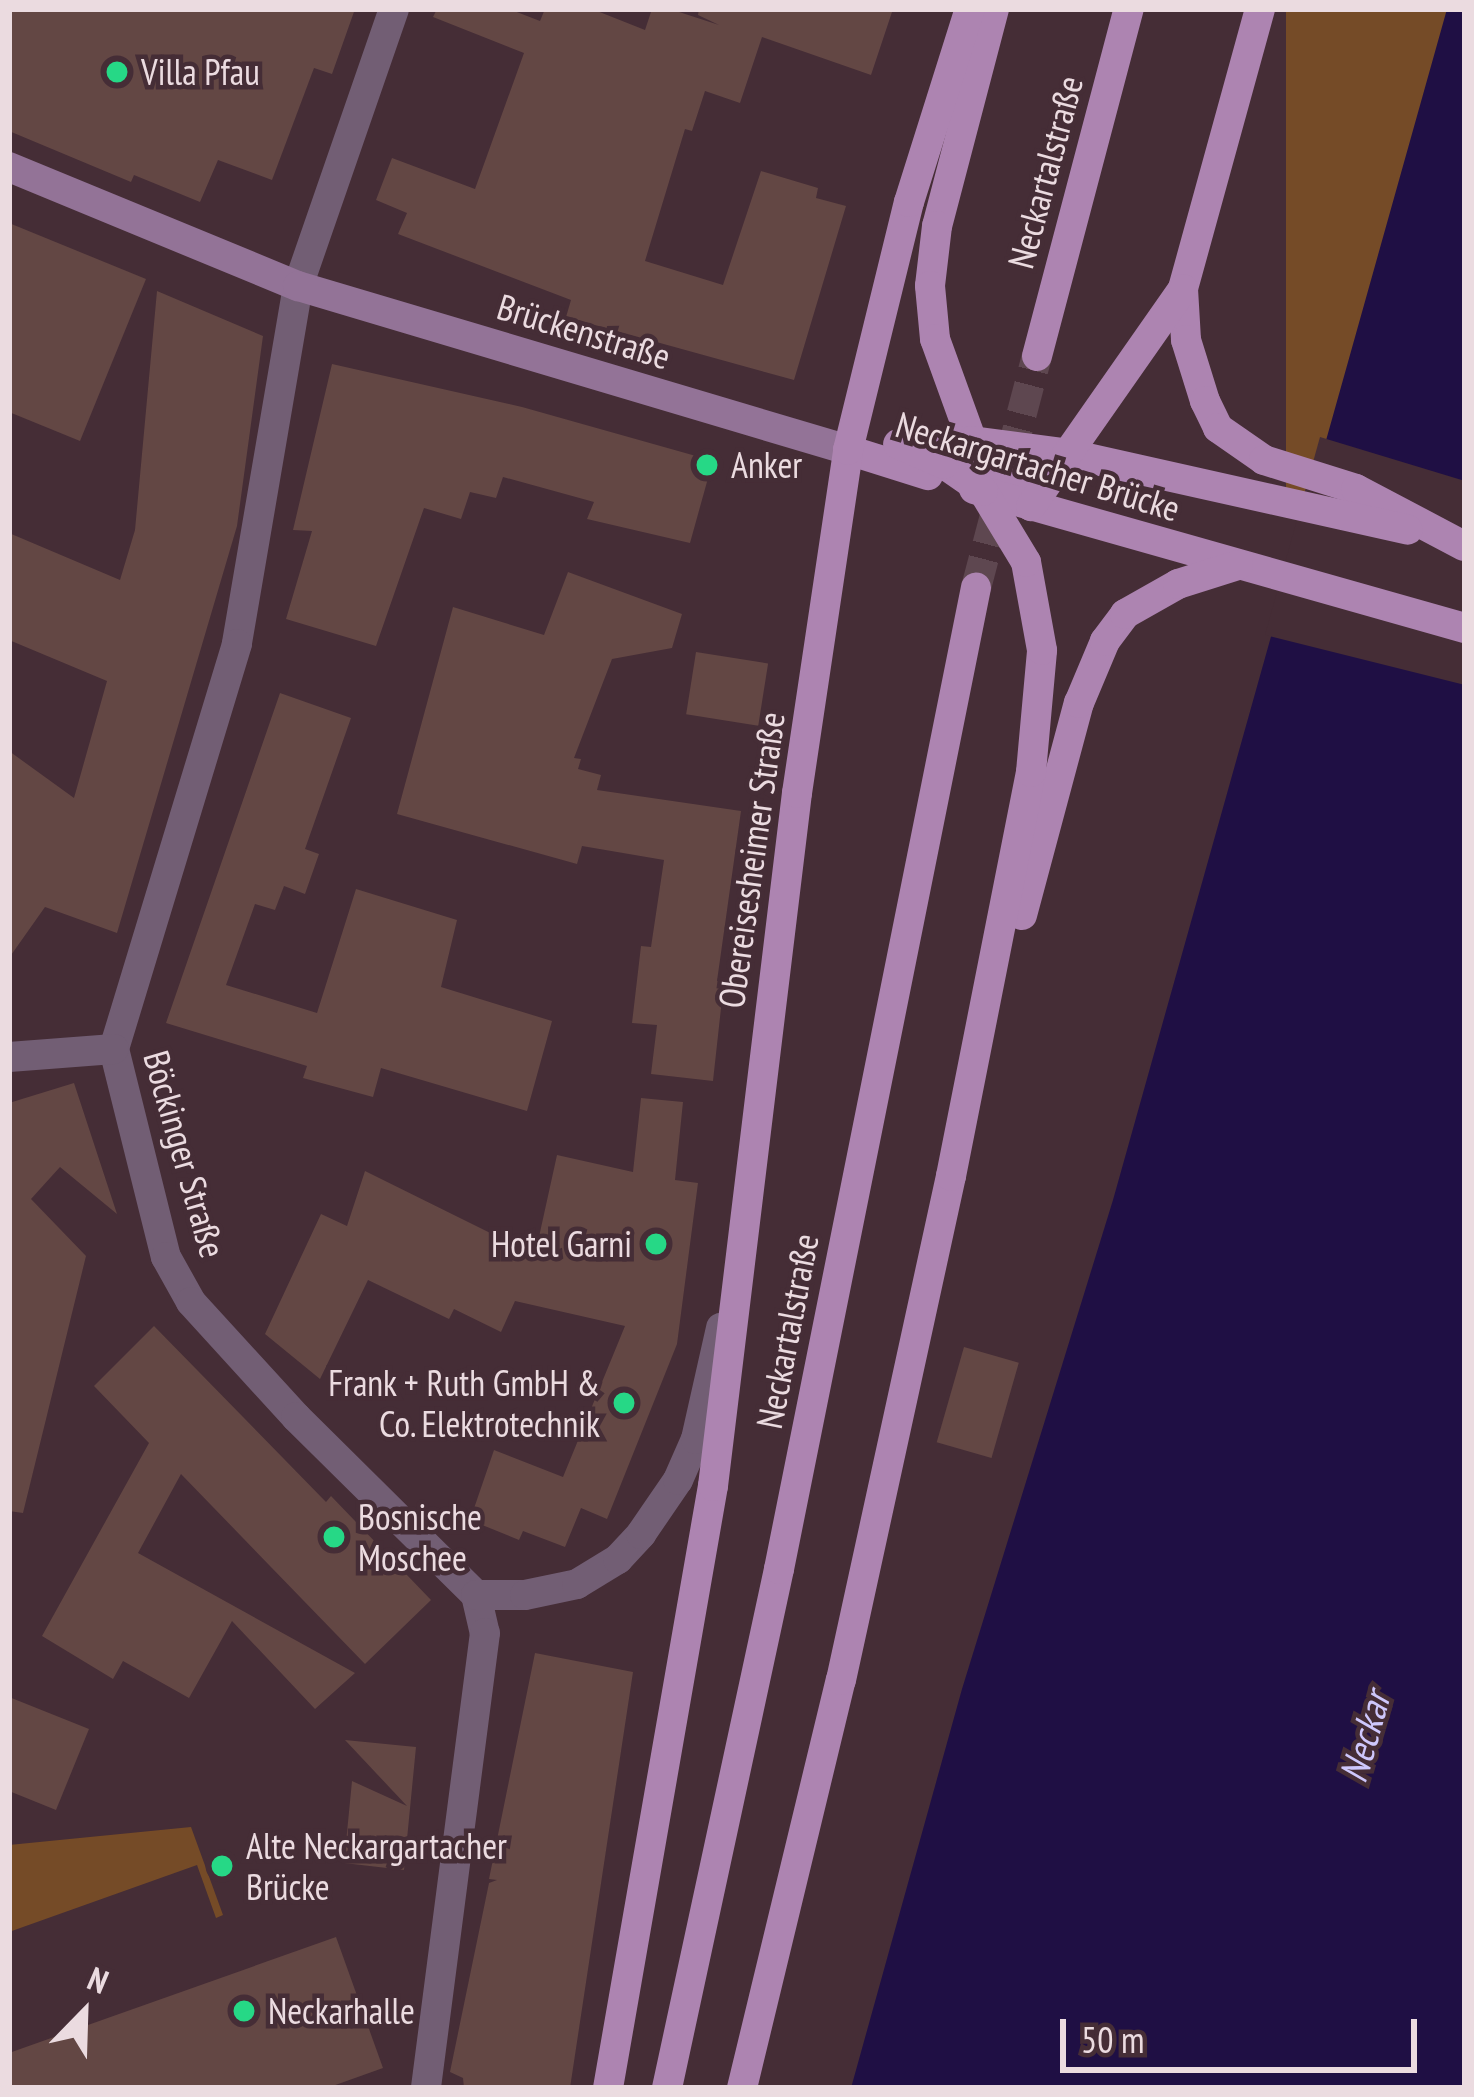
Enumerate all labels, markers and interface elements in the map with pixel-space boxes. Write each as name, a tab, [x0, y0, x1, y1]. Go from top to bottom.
place label: Villa Pfau	[141, 50, 260, 94]
marker: Villa Pfau	[104, 59, 130, 85]
street label: Neckartalstraße	[999, 71, 1091, 273]
street label: Brückenstraße	[492, 284, 676, 378]
street label: Neckargartacher Brücke	[891, 402, 1185, 530]
place label: Anker	[731, 443, 802, 487]
marker: Anker	[694, 452, 720, 478]
street label: Obereisesheimer Straße	[709, 709, 793, 1011]
street label: Böckinger Straße	[135, 1046, 235, 1262]
place label: Hotel Garni	[491, 1222, 632, 1266]
street label: Neckartalstraße	[747, 1230, 827, 1432]
marker: Hotel Garni	[643, 1231, 669, 1257]
place label: Frank + Ruth GmbH & Co. Elektrotechnik	[327, 1360, 600, 1445]
marker: Frank + Ruth GmbH & Co. Elektrotechnik	[611, 1390, 637, 1416]
place label: Bosnische Moschee	[358, 1494, 482, 1579]
marker: Bosnische Moschee	[321, 1524, 347, 1550]
water label: Neckar	[1330, 1686, 1400, 1788]
place label: Alte Neckargartacher Brücke	[246, 1823, 507, 1908]
marker: Alte Neckargartacher Brücke	[209, 1853, 235, 1879]
north arrow	[24, 1953, 144, 2073]
text: N	[82, 1956, 115, 2003]
place label: Neckarhalle	[268, 1989, 415, 2033]
scale bar	[1066, 1995, 1423, 2069]
marker: Neckarhalle	[231, 1998, 257, 2024]
text: 50 m	[1081, 2016, 1144, 2063]

